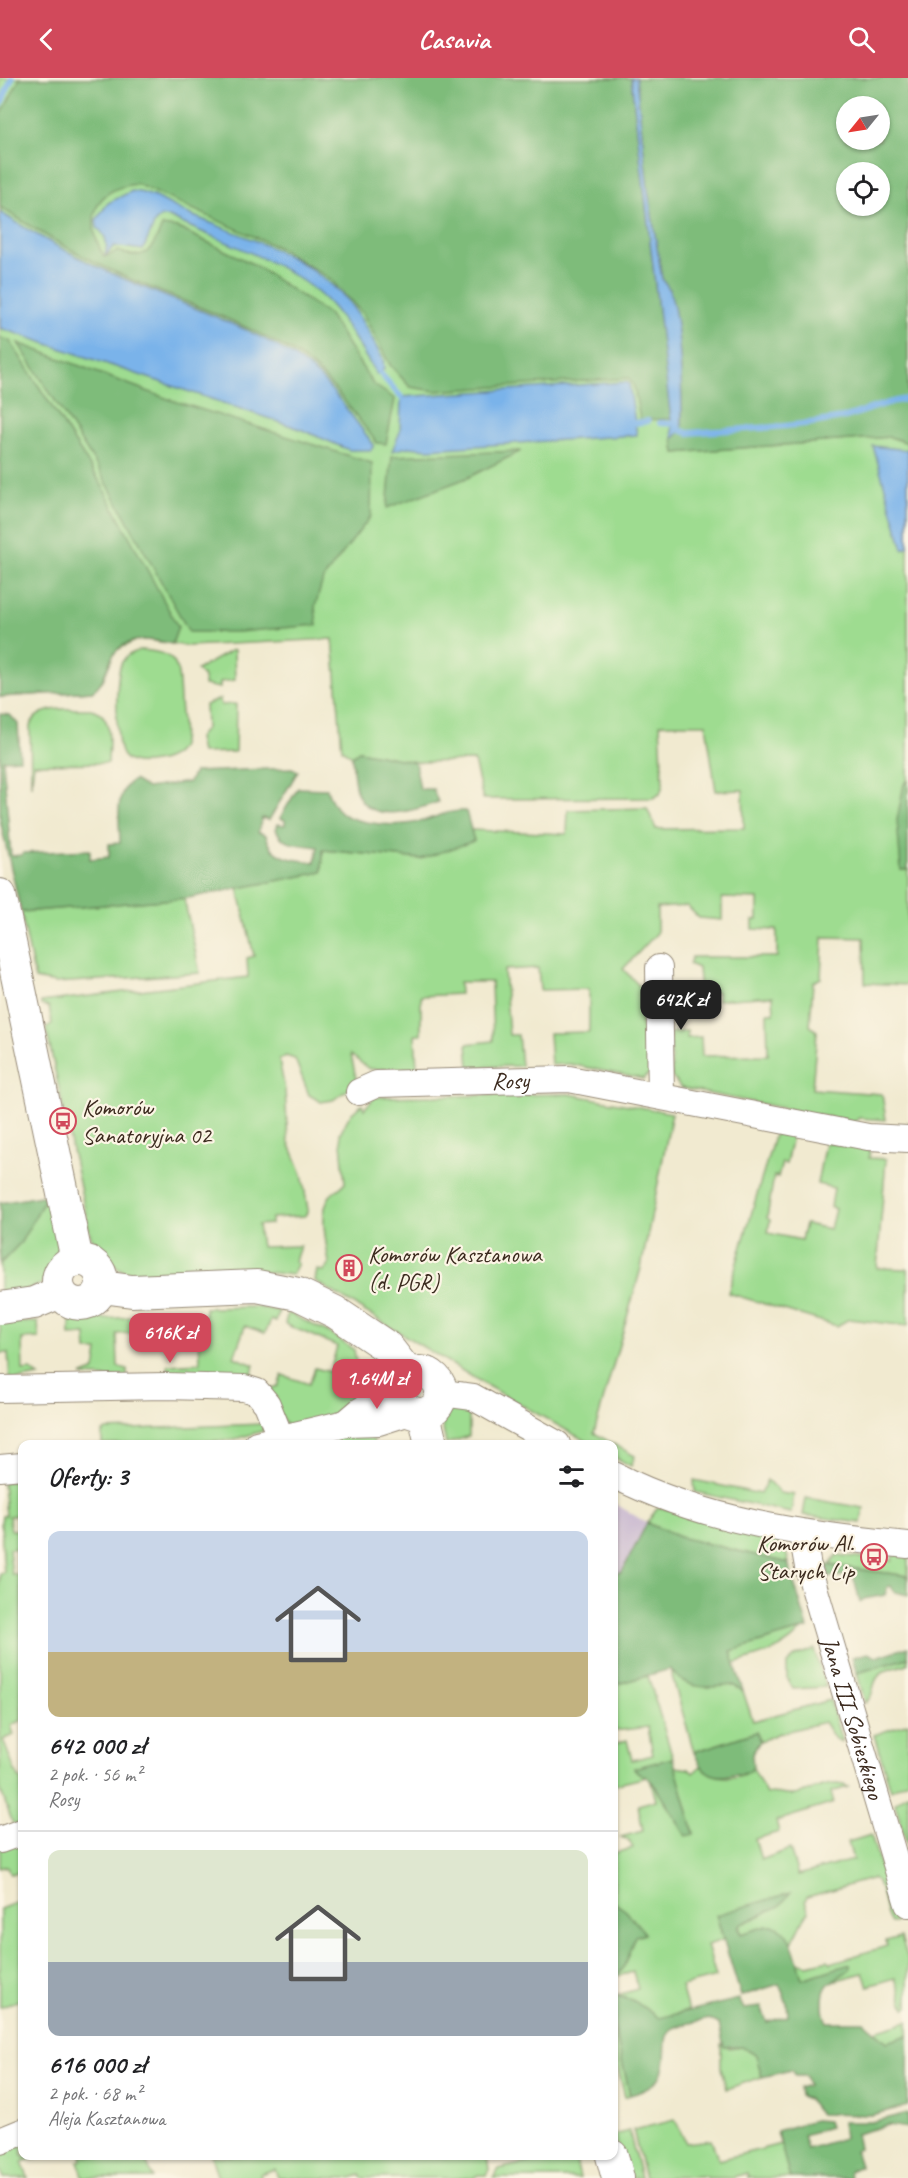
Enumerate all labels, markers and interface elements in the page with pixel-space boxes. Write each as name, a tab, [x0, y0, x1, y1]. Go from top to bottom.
text: Casavia	[418, 22, 490, 56]
icon: back	[30, 23, 63, 56]
icon: search	[845, 23, 878, 56]
north arrow	[836, 96, 890, 150]
map controls	[836, 96, 890, 216]
button: locate	[836, 162, 890, 216]
pin: 642K zł	[626, 980, 736, 1031]
text: 642K zł	[654, 987, 708, 1012]
street label: Rosy	[491, 1065, 531, 1096]
place label: Komorów Sanatoryjna 02	[82, 1092, 213, 1150]
bus stop icon: Komorów Sanatoryjna 02	[48, 1106, 78, 1136]
place label: Komorów Kasztanowa (d. PGR)	[368, 1239, 543, 1297]
building icon: Komorów Kasztanowa (d. PGR)	[334, 1253, 364, 1283]
pin: 616K zł	[115, 1313, 225, 1364]
text: 616K zł	[143, 1320, 197, 1345]
pin: 1.64M zł	[315, 1359, 439, 1410]
text: 1.64M zł	[346, 1366, 408, 1391]
text: Oferty: 3	[48, 1460, 128, 1493]
icon: filters	[555, 1460, 588, 1493]
place label: Komorów Al. Starych Lip	[757, 1528, 856, 1586]
bus stop icon: Komorów Al. Starych Lip	[859, 1542, 889, 1572]
icon: home	[264, 1570, 372, 1678]
street label: Jana III Sobieskiego	[814, 1632, 891, 1804]
text: 642 000 zł	[48, 1729, 145, 1762]
text: 2 pok. · 56 m²	[48, 1762, 142, 1787]
text: Rosy	[48, 1787, 79, 1812]
icon: home	[264, 1889, 372, 1997]
text: 616 000 zł	[48, 2048, 146, 2081]
text: 2 pok. · 68 m²	[48, 2081, 142, 2106]
text: Aleja Kasztanowa	[48, 2106, 165, 2131]

